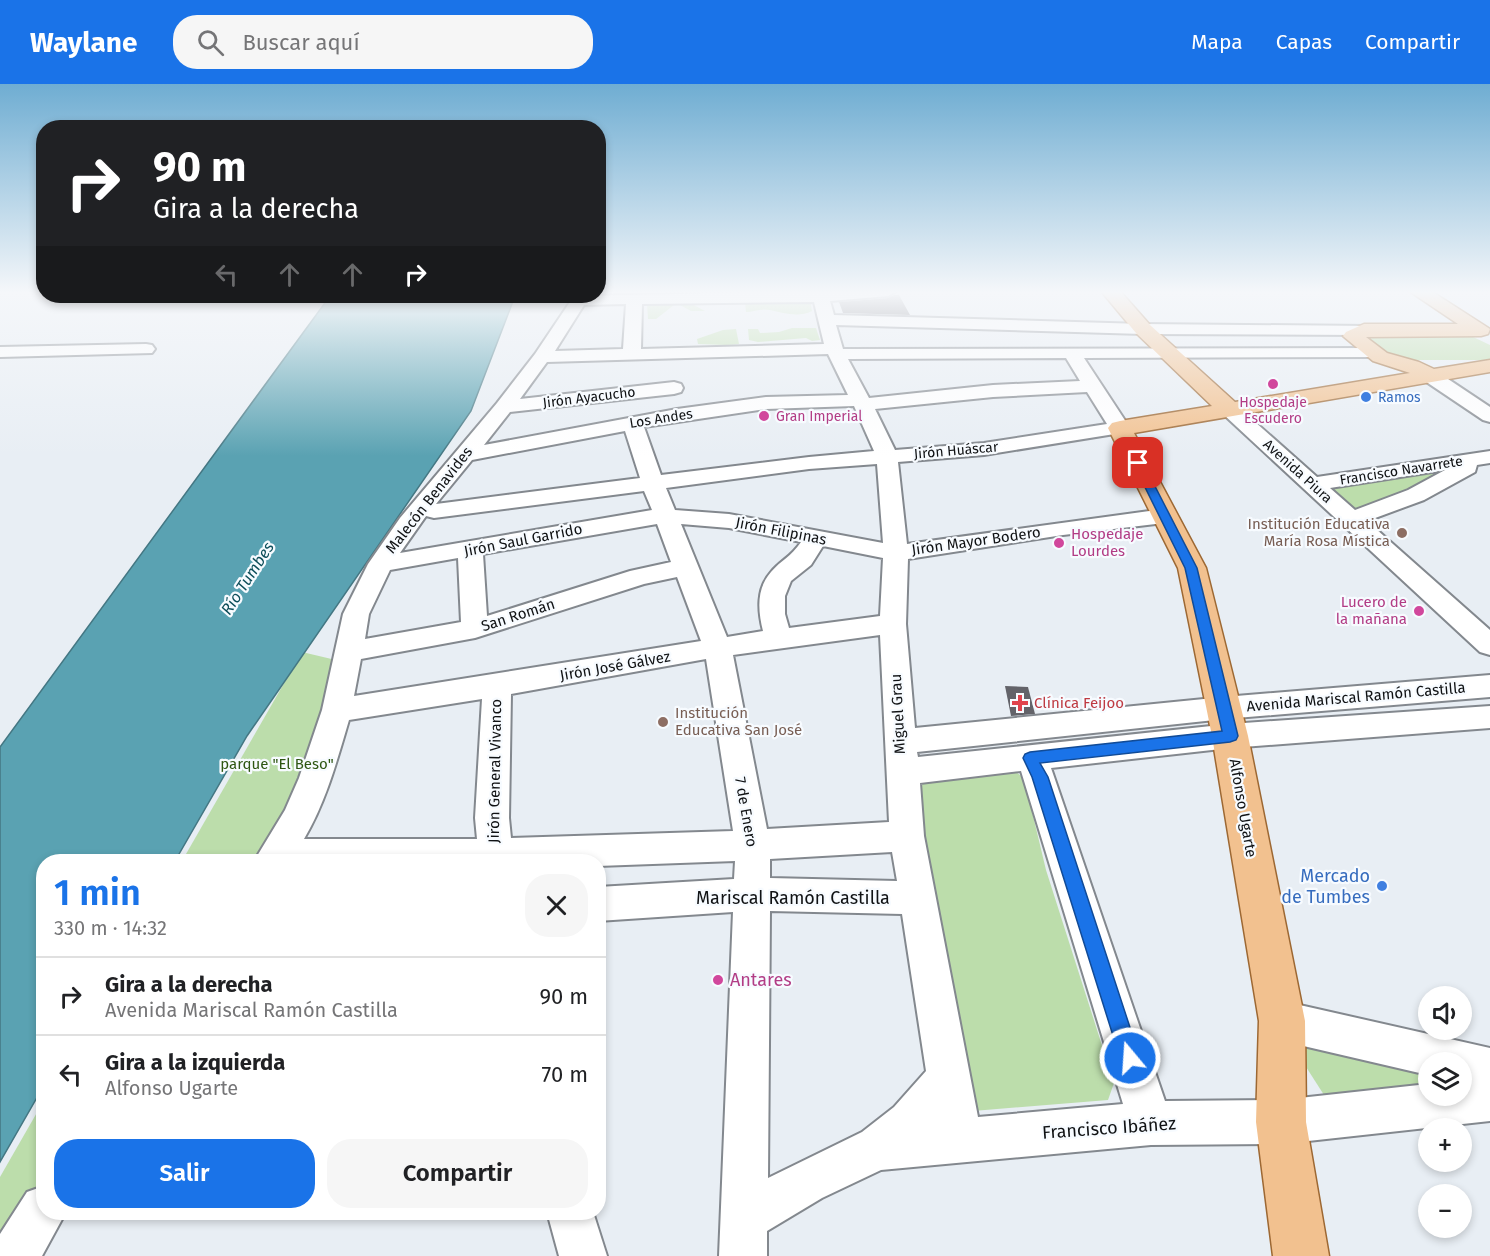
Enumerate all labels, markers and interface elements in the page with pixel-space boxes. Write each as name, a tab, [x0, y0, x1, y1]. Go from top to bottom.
search box	[173, 15, 593, 69]
text: Waylane	[30, 26, 137, 59]
icon: search	[194, 26, 227, 59]
text: Buscar aquí	[242, 29, 360, 56]
text: Mapa	[1191, 29, 1243, 55]
text: Capas	[1276, 29, 1332, 55]
text: Compartir	[1365, 29, 1460, 55]
text: 90 m	[153, 142, 247, 192]
icon: right	[54, 144, 132, 222]
text: Gira a la derecha	[153, 193, 359, 225]
icon: left	[210, 258, 243, 291]
icon: ahead	[273, 258, 306, 291]
icon: ahead	[336, 258, 369, 291]
icon: right	[399, 258, 432, 291]
marker: Hospedaje Escudero	[1266, 377, 1280, 391]
street label: Jirón Ayacucho	[542, 383, 636, 412]
place label: Ramos	[1378, 389, 1421, 406]
marker: Ramos	[1359, 390, 1373, 404]
place label: Hospedaje Escudero	[1239, 394, 1307, 427]
street label: Los Andes	[628, 405, 694, 432]
place label: Gran Imperial	[776, 408, 862, 425]
marker: Gran Imperial	[757, 409, 771, 423]
street label: Avenida Piura	[1260, 436, 1336, 507]
pin	[1112, 437, 1163, 488]
street label: Jirón Huáscar	[913, 438, 999, 463]
street label: Malecón Benavides	[382, 443, 476, 557]
icon: arrive	[1121, 446, 1154, 479]
street label: Francisco Navarrete	[1338, 452, 1464, 489]
street label: Jirón Filipinas	[734, 513, 828, 549]
place label: Institución Educativa María Rosa Mística	[1248, 515, 1390, 550]
street label: Jirón Saul Garrido	[462, 520, 584, 560]
street label: Jirón Mayor Bodero	[910, 523, 1042, 559]
place label: Hospedaje Lourdes	[1071, 525, 1143, 560]
marker: Institución Educativa María Rosa Mística	[1395, 526, 1409, 540]
marker: Hospedaje Lourdes	[1052, 536, 1066, 550]
water label: Río Tumbes	[217, 538, 278, 618]
place label: Lucero de la mañana	[1336, 593, 1407, 628]
street label: San Román	[479, 595, 557, 635]
marker: Lucero de la mañana	[1412, 604, 1426, 618]
street label: Jirón José Gálvez	[558, 647, 672, 685]
street label: Miguel Grau	[887, 673, 909, 755]
street label: Avenida Mariscal Ramón Castilla	[1246, 678, 1466, 716]
marker: Clínica Feijoo	[1011, 694, 1029, 712]
place label: Clínica Feijoo	[1034, 694, 1124, 712]
street label: Jirón General Vivanco	[485, 699, 505, 843]
place label: Institución Educativa San José	[675, 704, 802, 739]
marker: Institución Educativa San José	[656, 715, 670, 729]
park label: parque "El Beso"	[220, 755, 334, 773]
street label: Alfonso Ugarte	[1225, 757, 1261, 859]
street label: 7 de Enero	[731, 776, 761, 848]
place label: Mercado de Tumbes	[1281, 865, 1370, 908]
text: 1 min	[54, 871, 141, 915]
button: close	[525, 874, 588, 937]
marker: Mercado de Tumbes	[1375, 879, 1389, 893]
street label: Mariscal Ramón Castilla	[696, 887, 890, 909]
text: 330 m · 14:32	[54, 916, 167, 940]
place label: Antares	[730, 969, 792, 991]
text: Gira a la derecha	[105, 971, 273, 998]
marker: Antares	[711, 973, 725, 987]
icon: right	[54, 980, 87, 1013]
text: 90 m	[539, 983, 588, 1010]
map controls	[1418, 986, 1472, 1238]
button: sound	[1418, 986, 1472, 1040]
text: Avenida Mariscal Ramón Castilla	[105, 998, 398, 1022]
position arrow	[1098, 1026, 1162, 1090]
text: Gira a la izquierda	[105, 1049, 285, 1076]
button: layers	[1418, 1052, 1472, 1106]
icon: left	[54, 1058, 87, 1091]
text: 70 m	[542, 1061, 588, 1088]
text: Alfonso Ugarte	[105, 1076, 238, 1100]
street label: Francisco Ibáñez	[1041, 1112, 1177, 1144]
button: +	[1418, 1118, 1472, 1172]
button: Salir	[54, 1139, 315, 1208]
button: Compartir	[327, 1139, 588, 1208]
button: −	[1418, 1184, 1472, 1238]

